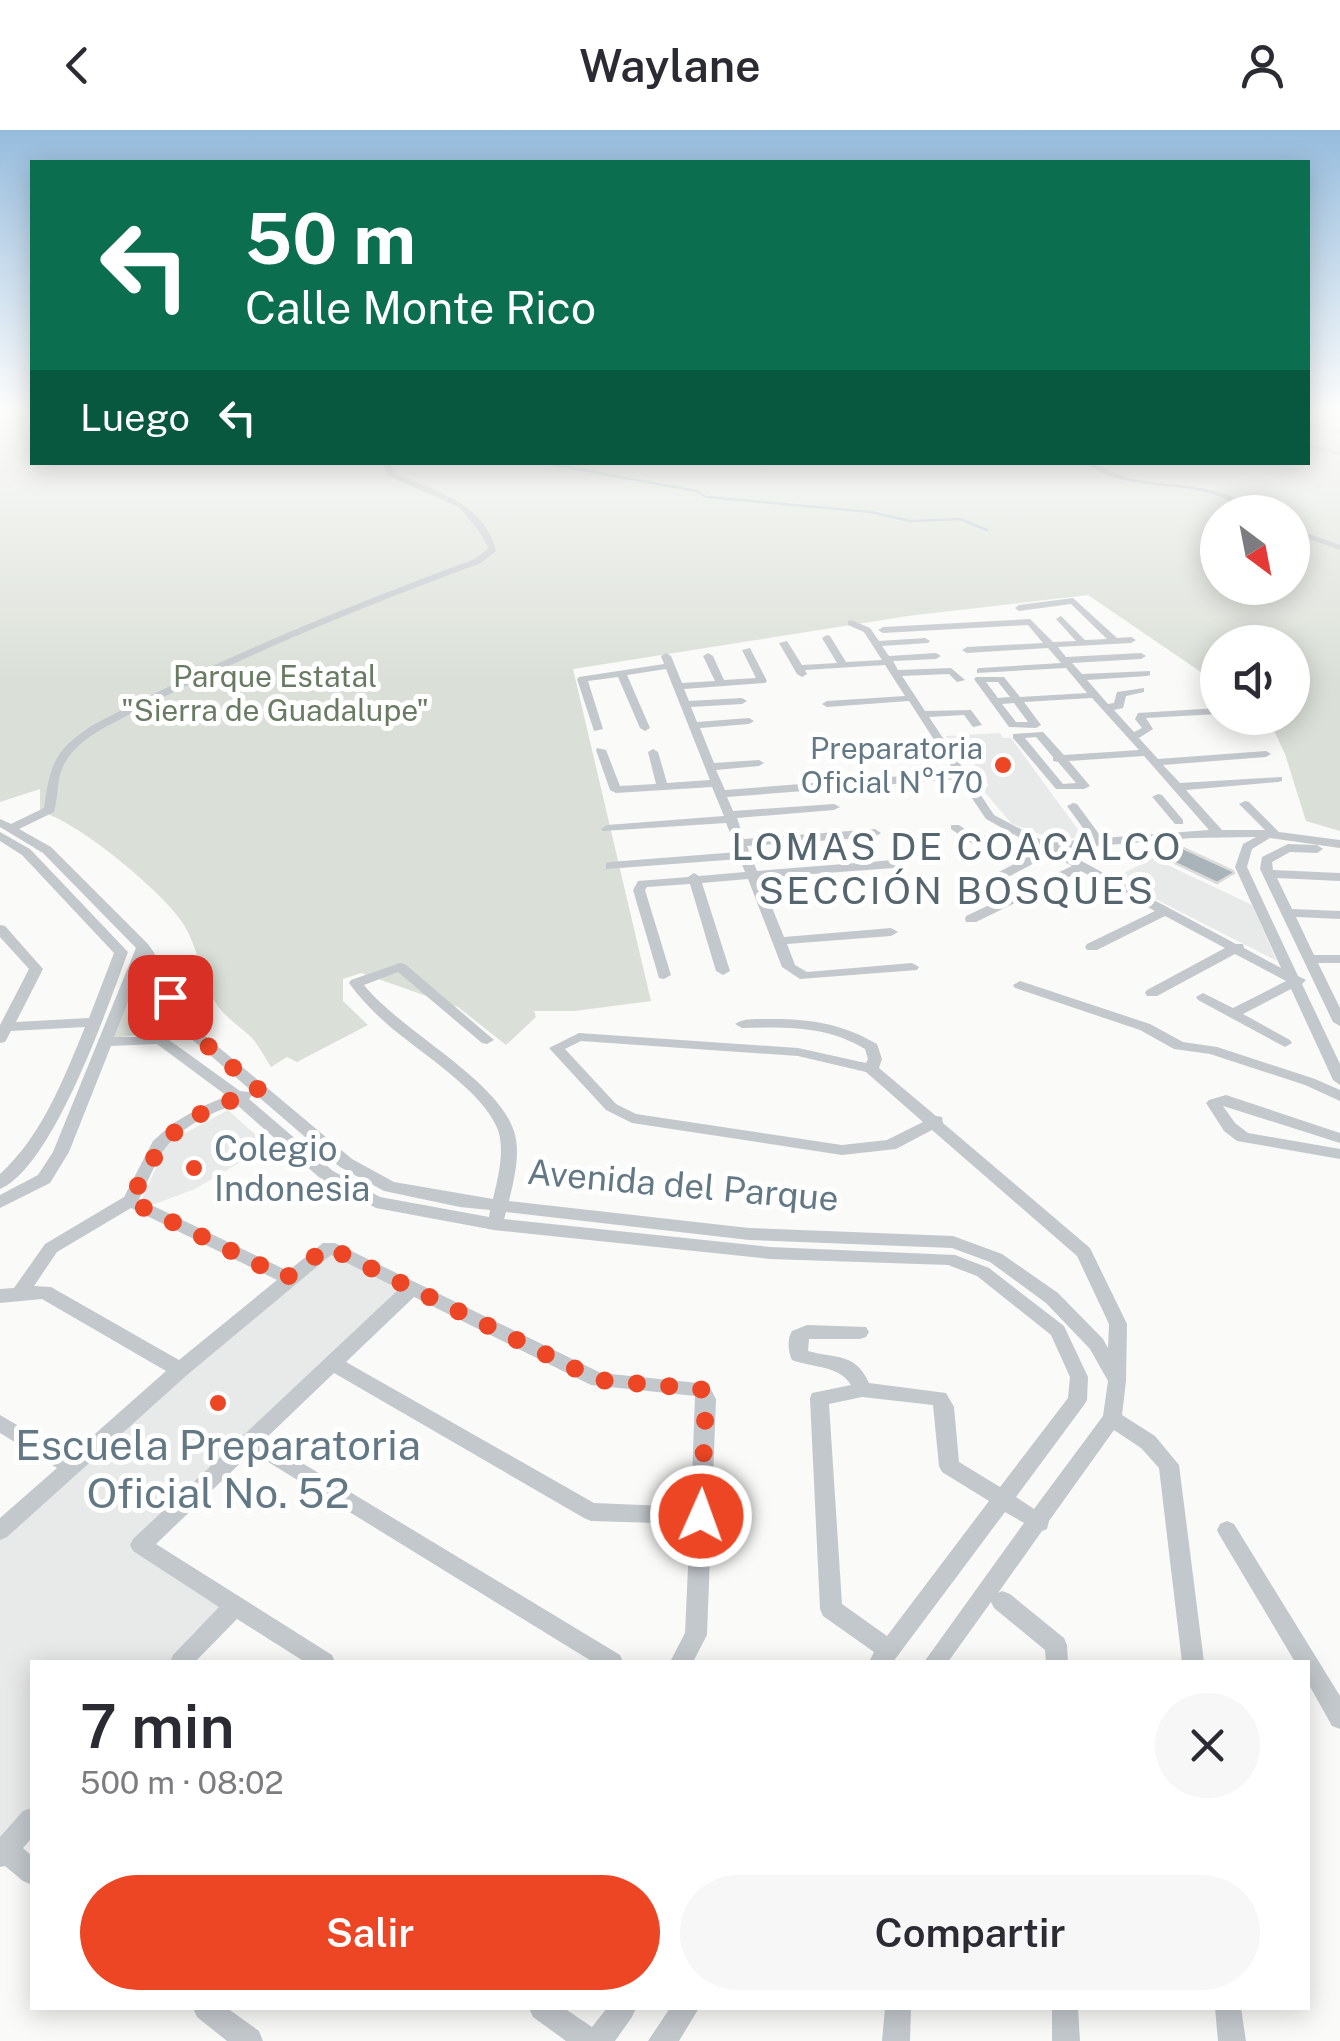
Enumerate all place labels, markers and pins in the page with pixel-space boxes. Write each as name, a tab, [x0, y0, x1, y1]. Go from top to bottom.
place label: Preparatoria Oficial N°170	[801, 730, 983, 800]
marker: Preparatoria Oficial N°170	[992, 754, 1014, 776]
pin	[128, 955, 213, 1040]
place label: Colegio Indonesia	[214, 1128, 370, 1209]
marker: Colegio Indonesia	[183, 1157, 205, 1179]
marker: Escuela Preparatoria Oficial No. 52	[207, 1392, 229, 1414]
place label: Escuela Preparatoria Oficial No. 52	[15, 1420, 421, 1517]

